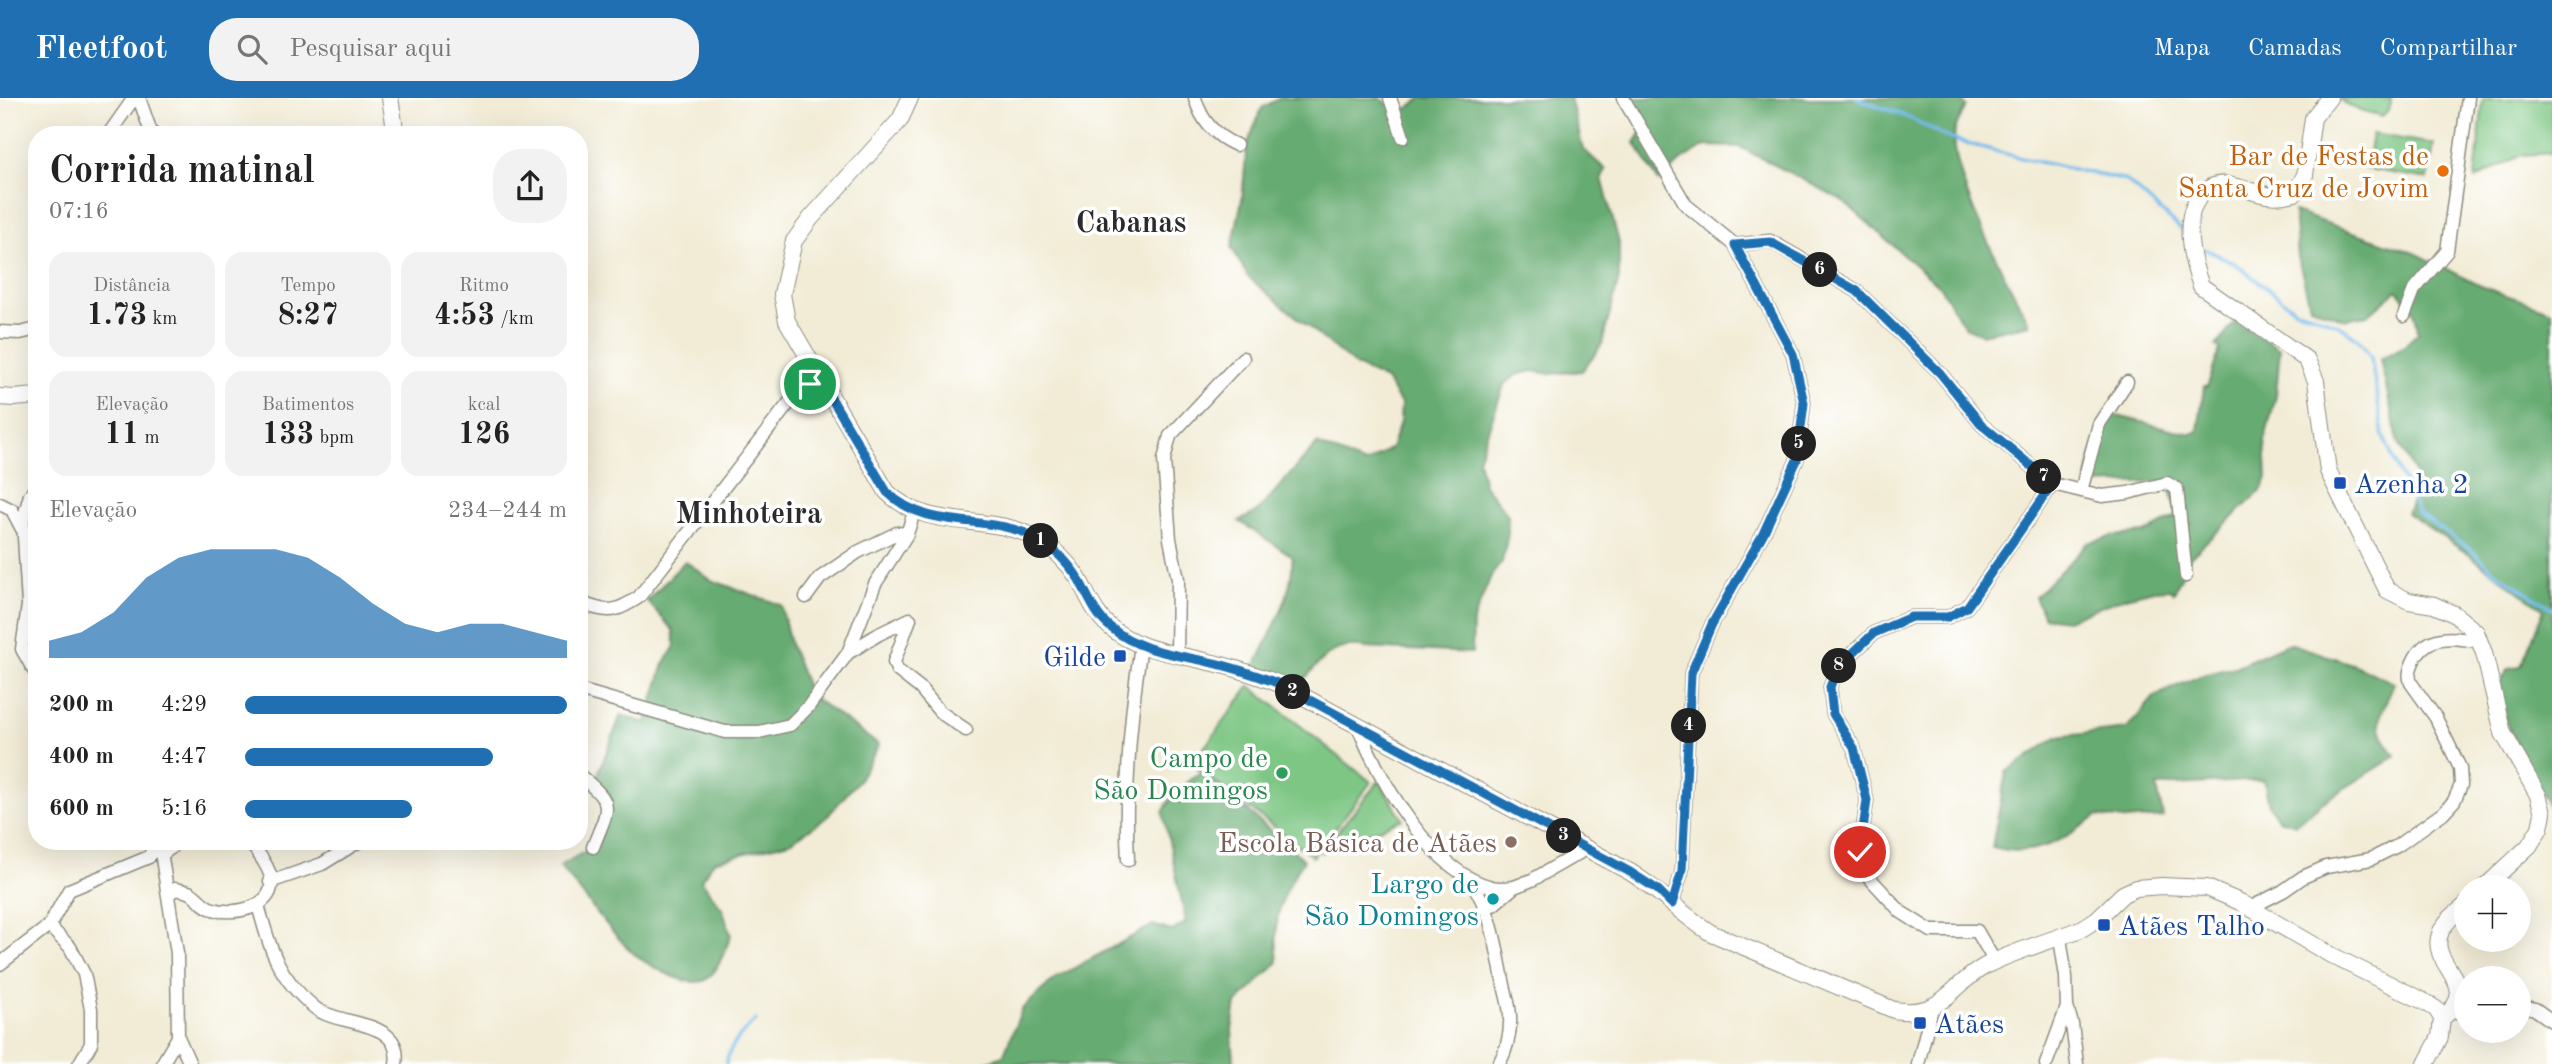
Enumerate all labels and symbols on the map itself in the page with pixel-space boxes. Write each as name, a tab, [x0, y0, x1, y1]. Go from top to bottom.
place label: Bar de Festas de Santa Cruz de Jovim	[2178, 144, 2429, 204]
marker: Bar de Festas de Santa Cruz de Jovim	[2435, 163, 2451, 179]
district label: Cabanas	[1076, 209, 1186, 239]
pin: 6	[1802, 252, 1838, 288]
pin	[780, 354, 840, 414]
pin: 5	[1782, 426, 1816, 462]
pin: 7	[2026, 460, 2062, 494]
place label: Azenha 2	[2354, 472, 2469, 500]
marker: Azenha 2	[2332, 475, 2348, 491]
district label: Minhoteira	[676, 500, 822, 530]
pin: 1	[1024, 524, 1058, 558]
place label: Gilde	[1043, 645, 1106, 673]
marker: Gilde	[1112, 648, 1128, 664]
pin: 8	[1822, 648, 1856, 684]
pin: 2	[1276, 674, 1310, 710]
pin: 4	[1672, 708, 1706, 744]
place label: Campo de São Domingos	[1093, 746, 1268, 806]
marker: Campo de São Domingos	[1274, 765, 1290, 781]
pin: 3	[1546, 818, 1582, 854]
pin	[1830, 822, 1890, 882]
place label: Escola Básica de Atães	[1218, 831, 1497, 859]
marker: Escola Básica de Atães	[1503, 834, 1519, 850]
place label: Largo de São Domingos	[1304, 872, 1479, 932]
marker: Largo de São Domingos	[1485, 891, 1501, 907]
place label: Atães Talho	[2118, 914, 2265, 942]
marker: Atães Talho	[2096, 917, 2112, 933]
place label: Atães	[1934, 1012, 2004, 1040]
marker: Atães	[1912, 1015, 1928, 1031]

